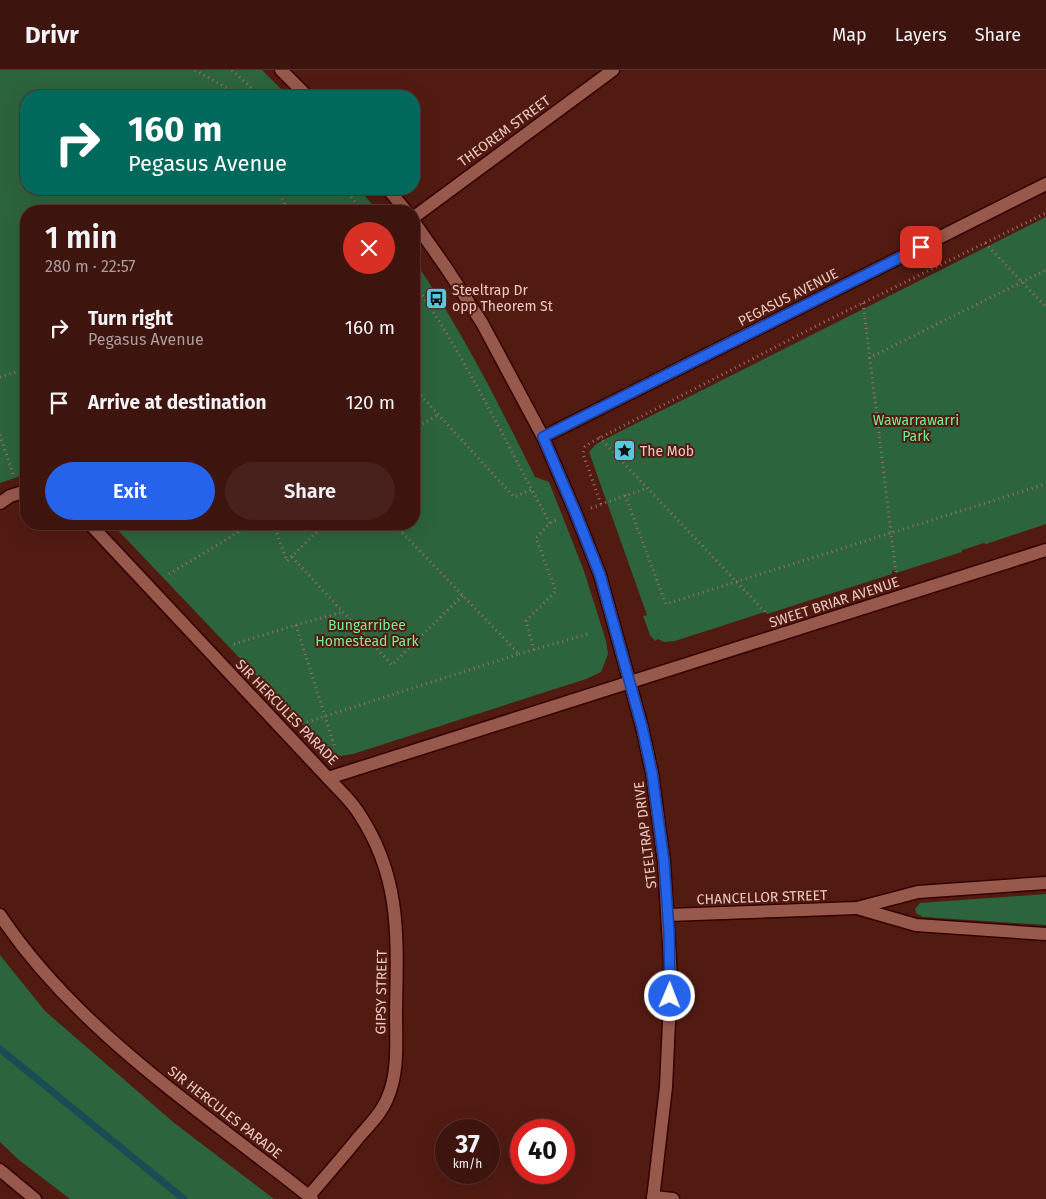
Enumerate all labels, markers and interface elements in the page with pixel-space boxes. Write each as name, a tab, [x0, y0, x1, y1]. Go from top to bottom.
text: Drivr	[25, 21, 79, 49]
text: Map	[832, 24, 867, 46]
text: Layers	[895, 24, 947, 46]
text: Share	[975, 24, 1021, 46]
street label: THEOREM STREET	[455, 92, 554, 170]
text: 160 m	[128, 108, 222, 150]
icon: right	[45, 110, 110, 175]
text: Pegasus Avenue	[128, 150, 287, 177]
text: 1 min	[45, 220, 117, 256]
button: close	[343, 222, 395, 274]
pin	[900, 226, 942, 268]
icon: arrive	[907, 233, 935, 261]
text: 280 m · 22:57	[45, 257, 135, 276]
street label: PEGASUS AVENUE	[735, 265, 841, 330]
place label: Steeltrap Dr opp Theorem St	[452, 282, 554, 315]
bus stop icon: Steeltrap Dr opp Theorem St	[424, 286, 448, 310]
text: Turn right	[88, 307, 173, 330]
icon: right	[45, 314, 73, 342]
text: 160 m	[345, 316, 395, 339]
text: Pegasus Avenue	[88, 330, 204, 349]
icon: arrive	[45, 389, 73, 417]
text: Arrive at destination	[88, 391, 267, 414]
text: 120 m	[345, 391, 395, 414]
park label: Wawarrawarri Park	[873, 412, 959, 445]
place icon: The Mob	[612, 439, 636, 463]
place label: The Mob	[640, 443, 694, 460]
button: Exit	[45, 462, 215, 520]
button: Share	[225, 462, 395, 520]
street label: SWEET BRIAR AVENUE	[767, 573, 901, 632]
park label: Bungarribee Homestead Park	[315, 617, 420, 650]
street label: SIR HERCULES PARADE	[232, 656, 341, 769]
street label: STEELTRAP DRIVE	[630, 780, 661, 889]
street label: CHANCELLOR STREET	[696, 887, 828, 908]
street label: GIPSY STREET	[372, 949, 391, 1035]
position arrow	[643, 969, 695, 1021]
street label: SIR HERCULES PARADE	[164, 1063, 285, 1162]
speed limit sign: 40	[510, 1119, 575, 1184]
text: 37	[455, 1130, 480, 1160]
text: km/h	[453, 1157, 482, 1171]

